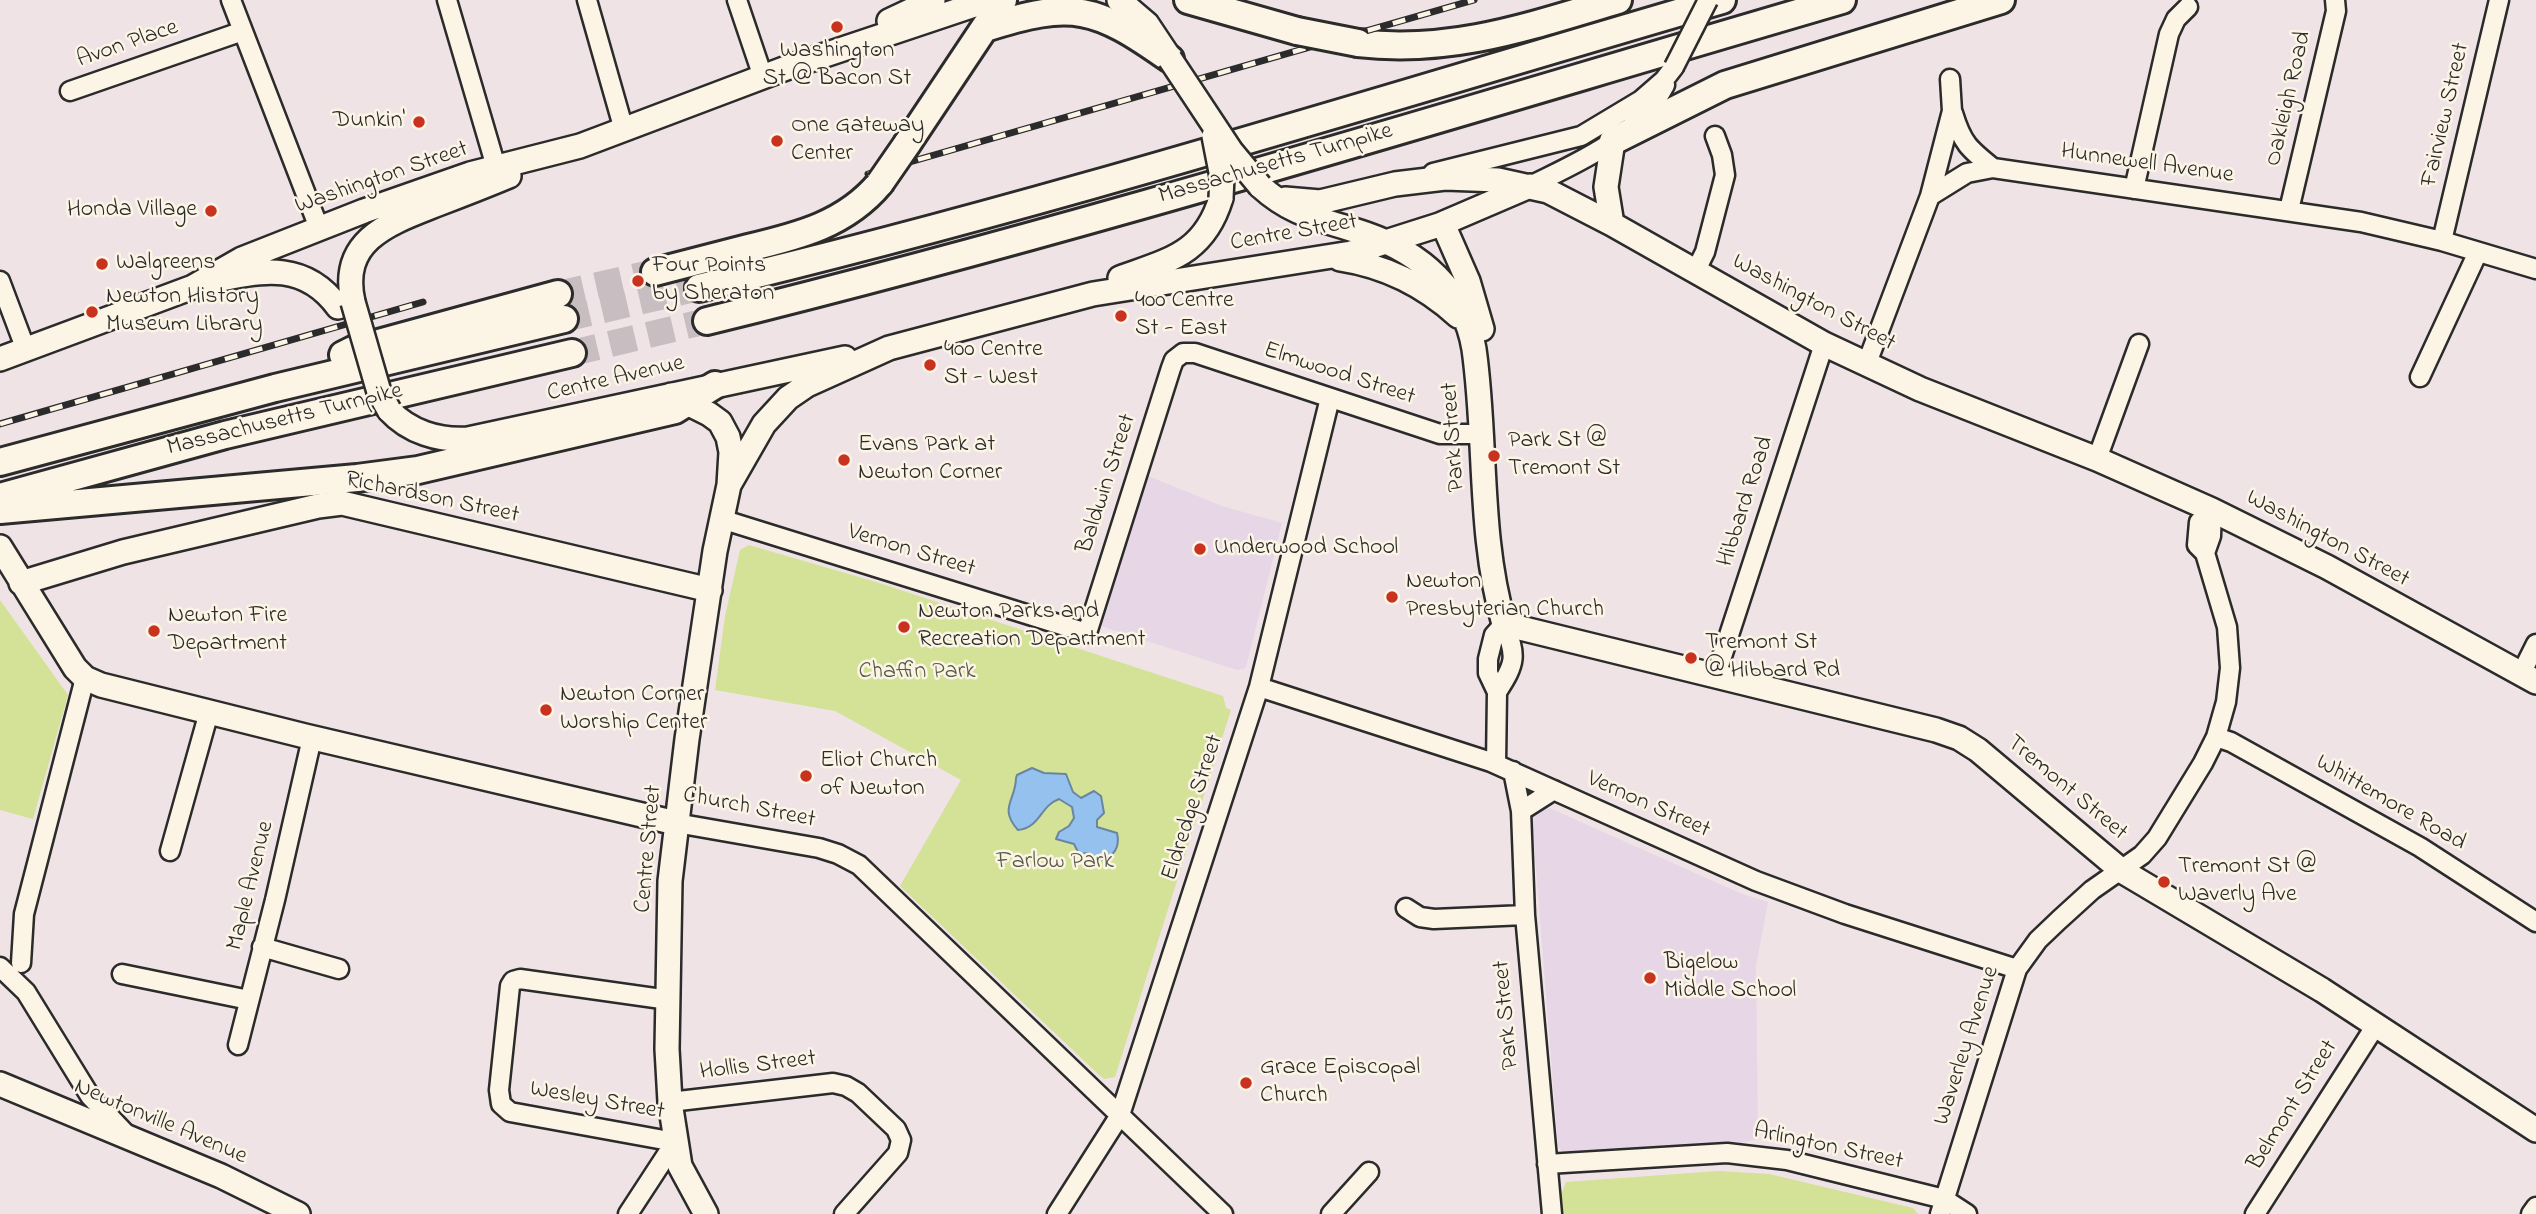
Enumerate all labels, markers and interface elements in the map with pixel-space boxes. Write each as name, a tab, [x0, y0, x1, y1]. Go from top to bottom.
street label: Avon Place	[74, 14, 182, 76]
marker: Washington St @ Bacon St	[829, 19, 845, 35]
street label: Oakleigh Road	[2260, 29, 2320, 169]
place label: Washington St @ Bacon St	[763, 38, 911, 94]
street label: Fairview Street	[2416, 40, 2478, 190]
place label: Dunkin'	[333, 108, 405, 136]
place label: One Gateway Center	[791, 113, 924, 169]
marker: Dunkin'	[411, 114, 427, 130]
street label: Massachusetts Turnpike	[1156, 118, 1396, 212]
marker: One Gateway Center	[769, 133, 785, 149]
street label: Washington Street	[292, 136, 472, 222]
street label: Hunnewell Avenue	[2059, 139, 2235, 191]
place label: Honda Village	[67, 197, 197, 225]
marker: Honda Village	[203, 203, 219, 219]
street label: Centre Street	[1228, 209, 1360, 259]
street label: Washington Street	[1726, 249, 1900, 359]
place label: Walgreens	[116, 250, 215, 278]
place label: Four Points by Sheraton	[652, 253, 774, 309]
marker: Walgreens	[94, 256, 110, 272]
marker: Four Points by Sheraton	[630, 273, 646, 289]
place label: Newton History Museum Library	[106, 284, 263, 340]
place label: 400 Centre St - East	[1135, 288, 1234, 344]
marker: Newton History Museum Library	[84, 304, 100, 320]
marker: 400 Centre St - East	[1113, 308, 1129, 324]
place label: 400 Centre St - West	[944, 337, 1043, 393]
street label: Elmwood Street	[1260, 337, 1418, 413]
street label: Centre Avenue	[545, 350, 687, 410]
marker: 400 Centre St - West	[922, 357, 938, 373]
street label: Massachusetts Turnpike	[164, 378, 406, 464]
street label: Park Street	[1437, 381, 1473, 493]
street label: Baldwin Street	[1072, 411, 1144, 557]
place label: Park St @ Tremont St	[1508, 428, 1620, 484]
place label: Evans Park at Newton Corner	[858, 432, 1002, 488]
street label: Hibbard Road	[1712, 433, 1782, 571]
marker: Park St @ Tremont St	[1486, 448, 1502, 464]
marker: Evans Park at Newton Corner	[836, 452, 852, 468]
street label: Richardson Street	[343, 467, 521, 531]
street label: Washington Street	[2240, 485, 2414, 595]
street label: Vernon Street	[844, 519, 978, 585]
place label: Underwood School	[1214, 535, 1398, 563]
marker: Underwood School	[1192, 541, 1208, 557]
place label: Newton Presbyterian Church	[1406, 569, 1604, 625]
marker: Newton Presbyterian Church	[1384, 589, 1400, 605]
place label: Newton Parks and Recreation Department	[918, 599, 1146, 655]
place label: Newton Fire Department	[168, 603, 287, 659]
marker: Newton Parks and Recreation Department	[896, 619, 912, 635]
marker: Newton Fire Department	[146, 623, 162, 639]
place label: Tremont St @ Hibbard Rd	[1705, 630, 1840, 686]
marker: Tremont St @ Hibbard Rd	[1683, 650, 1699, 666]
park label: Chaffin Park	[858, 659, 976, 687]
place label: Newton Corner Worship Center	[560, 682, 708, 738]
marker: Newton Corner Worship Center	[538, 702, 554, 718]
street label: Tremont Street	[2000, 730, 2132, 848]
street label: Eldredge Street	[1157, 731, 1231, 885]
place label: Eliot Church of Newton	[820, 748, 937, 804]
street label: Whittemore Road	[2310, 749, 2470, 859]
street label: Vernon Street	[1582, 766, 1714, 846]
marker: Eliot Church of Newton	[798, 768, 814, 784]
street label: Church Street	[680, 782, 818, 836]
street label: Centre Street	[630, 784, 670, 914]
street label: Maple Avenue	[222, 818, 282, 954]
park label: Farlow Park	[996, 849, 1114, 877]
place label: Tremont St @ Waverly Ave	[2178, 854, 2316, 910]
marker: Tremont St @ Waverly Ave	[2156, 874, 2172, 890]
place label: Bigelow Middle School	[1664, 950, 1796, 1006]
street label: Park Street	[1489, 959, 1527, 1071]
street label: Waverley Avenue	[1929, 963, 2007, 1129]
marker: Bigelow Middle School	[1642, 970, 1658, 986]
street label: Belmont Street	[2242, 1035, 2346, 1177]
street label: Hollis Street	[698, 1046, 818, 1088]
place label: Grace Episcopal Church	[1260, 1055, 1420, 1111]
street label: Newtonville Avenue	[69, 1074, 251, 1172]
marker: Grace Episcopal Church	[1238, 1075, 1254, 1091]
street label: Wesley Street	[527, 1076, 667, 1128]
street label: Arlington Street	[1751, 1118, 1905, 1178]

